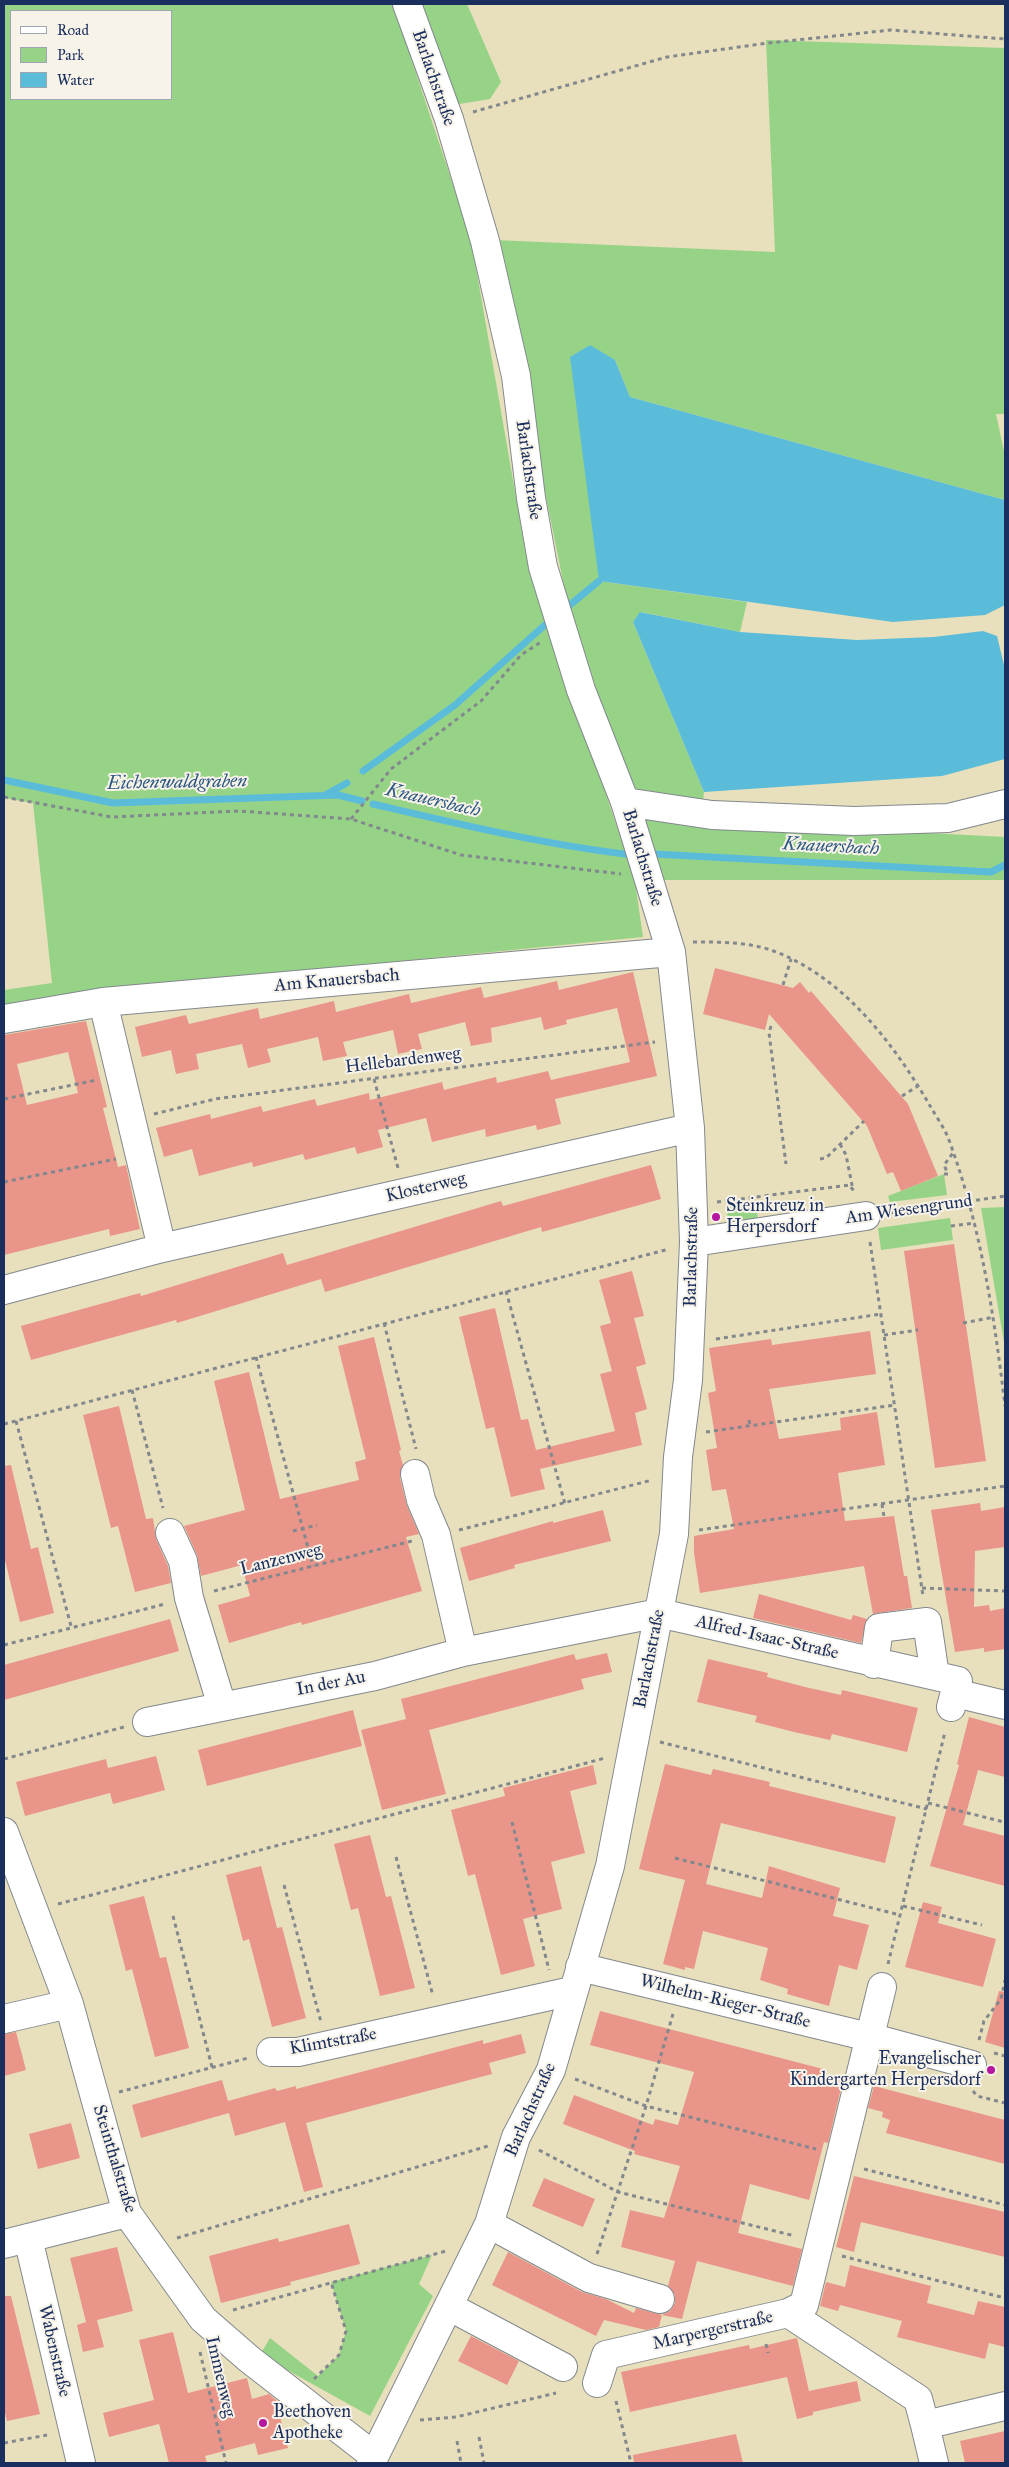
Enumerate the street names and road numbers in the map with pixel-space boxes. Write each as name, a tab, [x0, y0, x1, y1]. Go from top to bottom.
street label: Barlachstraße	[406, 27, 460, 129]
street label: Barlachstraße	[510, 419, 546, 521]
street label: Barlachstraße	[617, 807, 667, 909]
street label: Am Knauersbach	[274, 965, 400, 997]
street label: Hellebardenweg	[344, 1043, 462, 1079]
street label: Klosterweg	[384, 1168, 468, 1208]
street label: Am Wiesengrund	[844, 1190, 974, 1230]
street label: Barlachstraße	[680, 1207, 704, 1307]
street label: Lanzenweg	[238, 1539, 324, 1581]
street label: Barlachstraße	[630, 1608, 670, 1710]
street label: Alfred-Isaac-Straße	[694, 1611, 840, 1665]
street label: In der Au	[295, 1667, 367, 1701]
street label: Wilhelm-Rieger-Straße	[638, 1970, 812, 2034]
street label: Klimtstraße	[288, 2024, 378, 2060]
street label: Barlachstraße	[501, 2060, 561, 2160]
street label: Steinthalstraße	[87, 2102, 141, 2216]
street label: Wabenstraße	[33, 2303, 75, 2399]
street label: Marpergerstraße	[651, 2307, 775, 2355]
street label: Immenweg	[200, 2334, 240, 2420]

